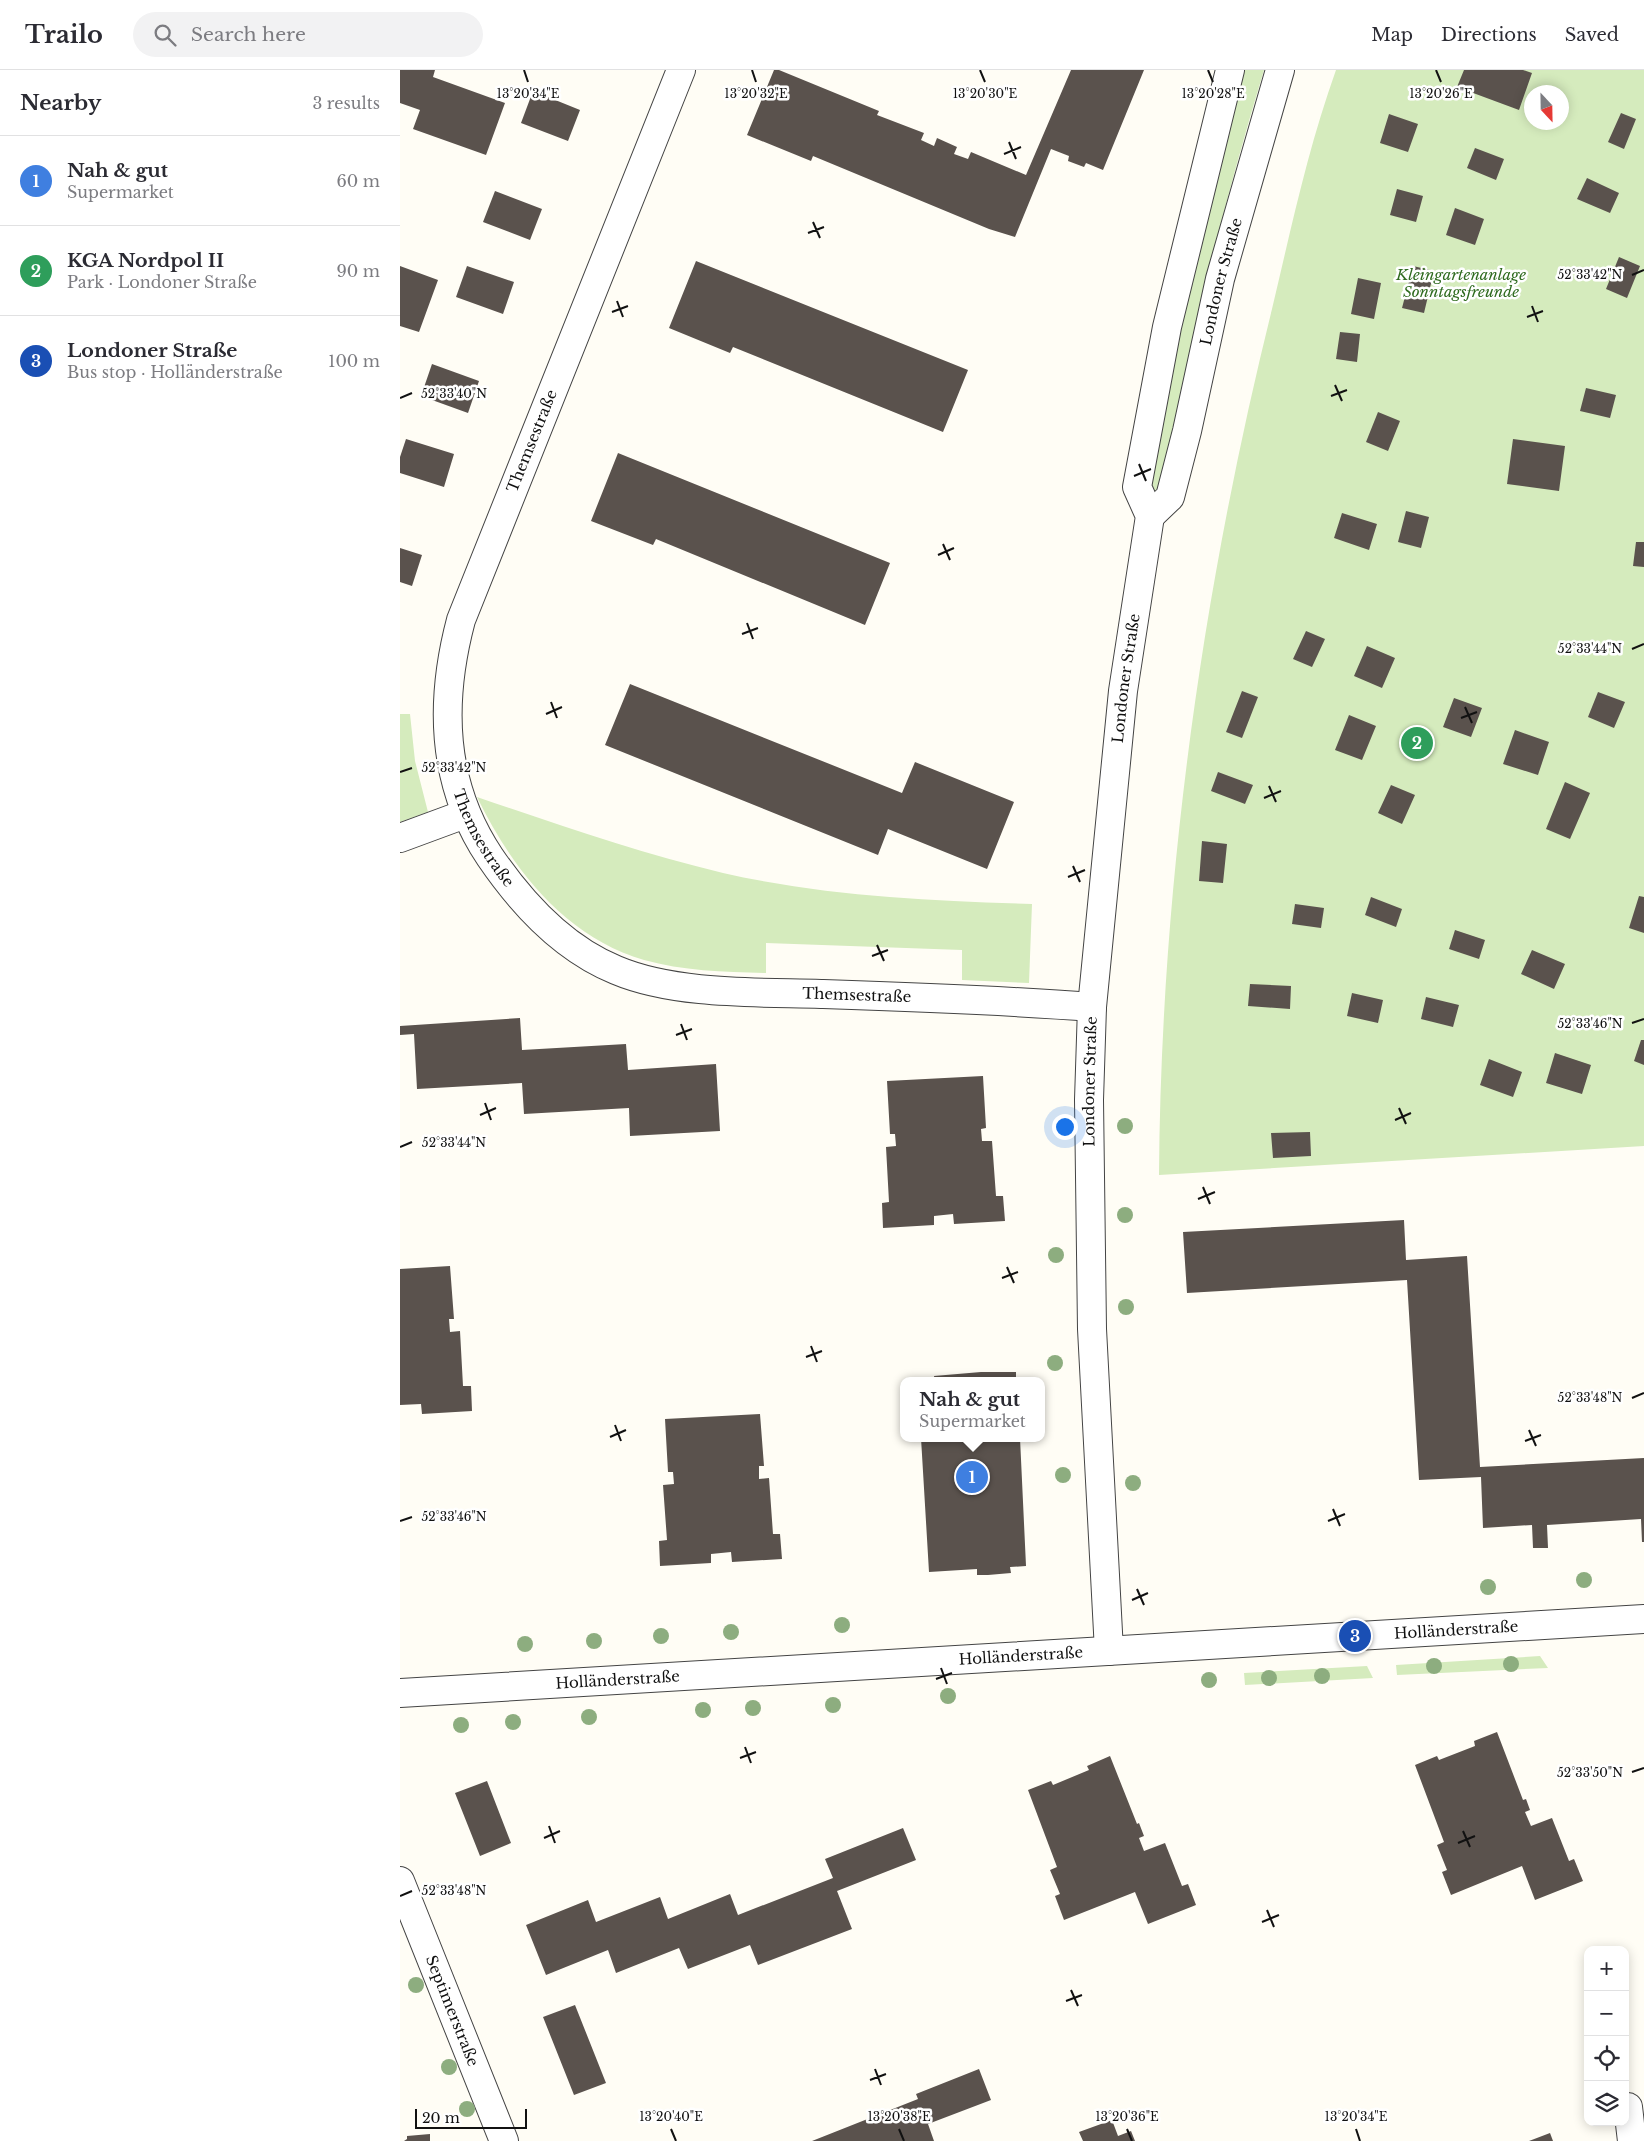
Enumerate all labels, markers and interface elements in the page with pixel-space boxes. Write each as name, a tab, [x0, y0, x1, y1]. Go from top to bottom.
search box	[133, 12, 483, 57]
text: Trailo	[25, 20, 103, 49]
icon: search	[151, 21, 179, 49]
text: Search here	[191, 23, 306, 46]
text: Map	[1371, 24, 1413, 46]
text: Directions	[1441, 24, 1537, 46]
text: Saved	[1565, 24, 1619, 46]
north arrow	[1524, 85, 1569, 130]
text: 13°20'34"E	[497, 86, 560, 101]
text: 13°20'32"E	[724, 86, 788, 101]
text: 13°20'30"E	[953, 86, 1018, 101]
text: 13°20'28"E	[1181, 86, 1245, 101]
text: 13°20'26"E	[1409, 86, 1473, 101]
text: Nearby	[20, 90, 101, 116]
text: 3 results	[312, 93, 380, 113]
text: Nah & gut	[67, 159, 168, 182]
text: 1	[33, 171, 39, 191]
text: 60 m	[337, 171, 380, 191]
text: Supermarket	[67, 182, 174, 202]
street label: Londoner Straße	[1196, 216, 1246, 347]
text: KGA Nordpol II	[67, 249, 224, 272]
text: 2	[31, 261, 41, 281]
text: 90 m	[337, 261, 380, 281]
park label: Kleingartenanlage Sonntagsfreunde	[1395, 265, 1526, 301]
text: 52°33'42"N	[1558, 267, 1623, 282]
text: Park · Londoner Straße	[67, 272, 257, 292]
text: Londoner Straße	[67, 339, 237, 362]
text: 3	[31, 351, 41, 371]
text: 100 m	[328, 351, 380, 371]
text: Bus stop · Holländerstraße	[67, 362, 283, 382]
text: 52°33'40"N	[421, 386, 487, 401]
street label: Themsestraße	[502, 387, 561, 495]
street label: Londoner Straße	[1108, 612, 1144, 744]
text: 52°33'44"N	[1558, 641, 1622, 656]
pin: 2	[1401, 724, 1433, 762]
text: 52°33'42"N	[422, 760, 487, 775]
street label: Themsestraße	[449, 787, 518, 890]
street label: Themsestraße	[802, 984, 912, 1006]
street label: Londoner Straße	[1079, 1016, 1101, 1147]
text: 52°33'46"N	[1557, 1016, 1623, 1031]
your location	[1052, 1114, 1078, 1140]
text: 52°33'44"N	[422, 1135, 486, 1150]
popup	[900, 1377, 1045, 1442]
text: Nah & gut	[919, 1388, 1020, 1411]
text: 52°33'48"N	[1558, 1390, 1623, 1405]
text: Supermarket	[919, 1411, 1026, 1431]
pin: 1	[956, 1458, 988, 1496]
text: 52°33'46"N	[421, 1509, 487, 1524]
street label: Holländerstraße	[1393, 1616, 1519, 1643]
pin: 3	[1339, 1617, 1371, 1655]
street label: Holländerstraße	[958, 1642, 1084, 1669]
street label: Holländerstraße	[555, 1666, 680, 1693]
text: 52°33'50"N	[1557, 1765, 1623, 1780]
text: 52°33'48"N	[422, 1883, 487, 1898]
map controls	[1584, 1946, 1629, 2126]
button: +	[1584, 1946, 1629, 1991]
street label: Septimerstraße	[422, 1953, 483, 2069]
button: −	[1584, 1991, 1629, 2036]
button: locate	[1584, 2036, 1629, 2081]
button: layers	[1584, 2081, 1629, 2126]
scale bar	[415, 2106, 528, 2129]
text: 20 m	[422, 2109, 460, 2127]
text: 13°20'40"E	[639, 2109, 703, 2124]
text: 13°20'38"E	[867, 2109, 931, 2124]
text: 13°20'36"E	[1095, 2109, 1159, 2124]
text: 13°20'34"E	[1325, 2109, 1388, 2124]

